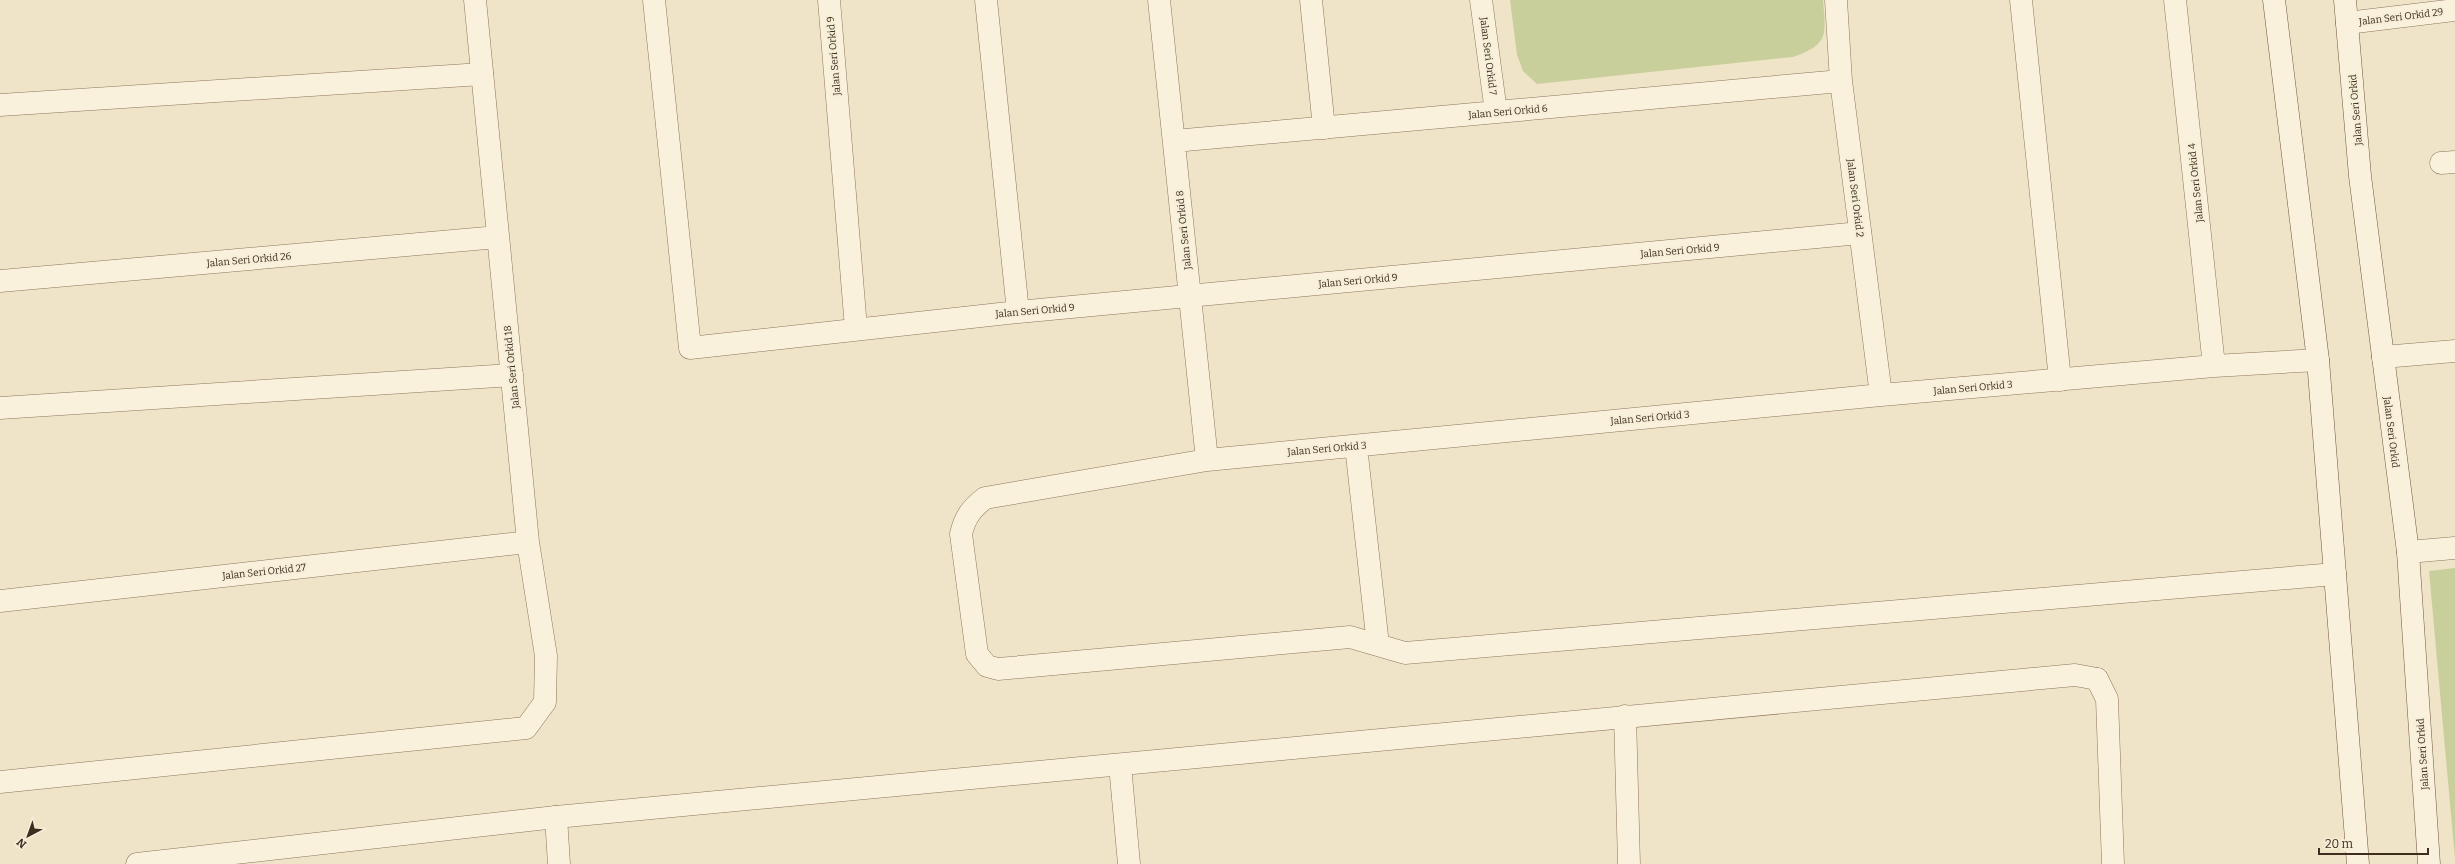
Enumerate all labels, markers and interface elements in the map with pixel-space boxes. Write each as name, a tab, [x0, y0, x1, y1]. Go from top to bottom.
street label: Jalan Seri Orkid 29	[2357, 6, 2444, 28]
street label: Jalan Seri Orkid 7	[1477, 15, 1499, 96]
street label: Jalan Seri Orkid 9	[825, 16, 844, 97]
street label: Jalan Seri Orkid	[2347, 74, 2365, 147]
street label: Jalan Seri Orkid 6	[1467, 103, 1548, 122]
street label: Jalan Seri Orkid 4	[2186, 143, 2206, 224]
street label: Jalan Seri Orkid 2	[1844, 157, 1866, 238]
street label: Jalan Seri Orkid 8	[1174, 190, 1194, 271]
street label: Jalan Seri Orkid 9	[1639, 242, 1720, 261]
street label: Jalan Seri Orkid 26	[205, 250, 292, 270]
street label: Jalan Seri Orkid 9	[1317, 272, 1398, 291]
street label: Jalan Seri Orkid 9	[994, 302, 1075, 321]
street label: Jalan Seri Orkid 18	[502, 325, 522, 410]
street label: Jalan Seri Orkid 3	[1932, 379, 2013, 398]
street label: Jalan Seri Orkid	[2381, 395, 2401, 468]
street label: Jalan Seri Orkid 3	[1609, 409, 1690, 428]
street label: Jalan Seri Orkid 3	[1286, 440, 1367, 459]
street label: Jalan Seri Orkid 27	[221, 562, 307, 582]
street label: Jalan Seri Orkid	[2415, 718, 2432, 791]
north arrow	[8, 816, 48, 856]
scale bar	[2319, 830, 2428, 856]
text: N	[14, 835, 29, 851]
text: 20 m	[2325, 837, 2354, 851]

